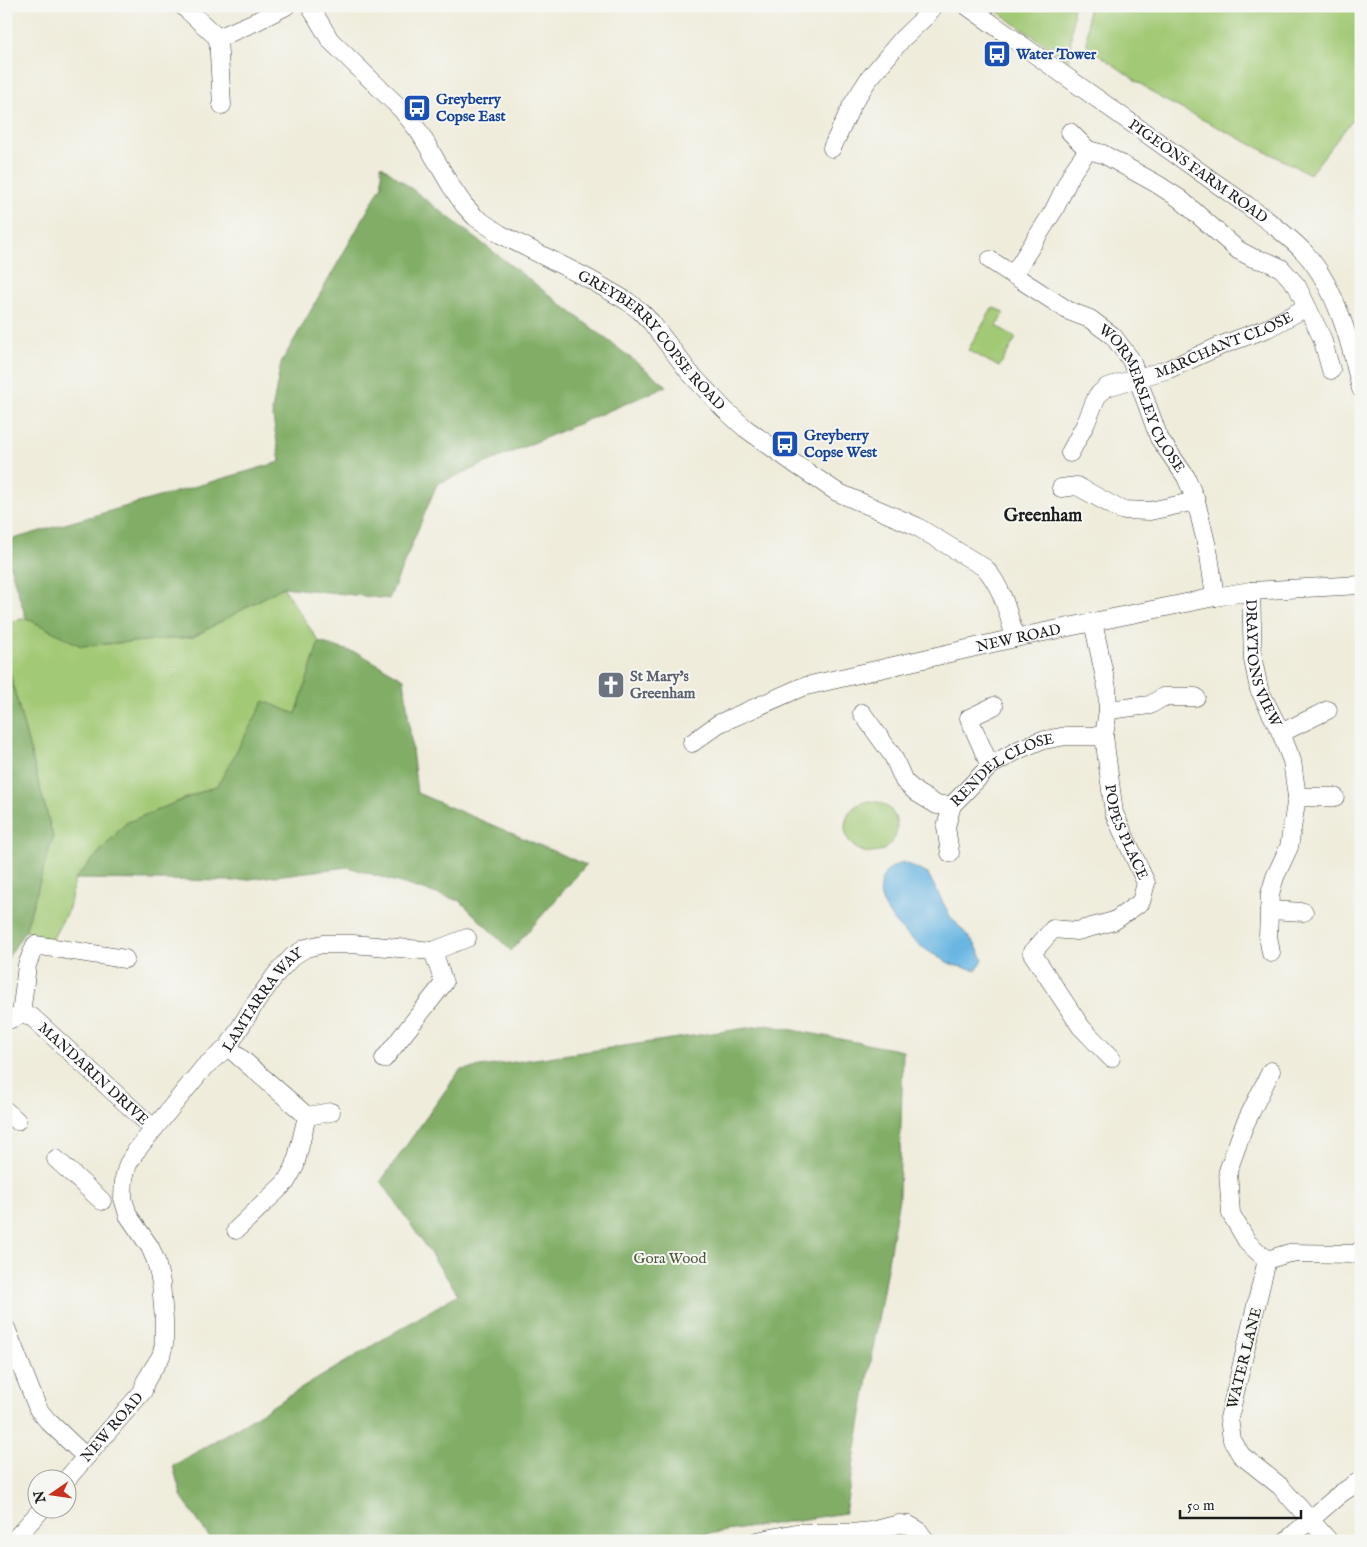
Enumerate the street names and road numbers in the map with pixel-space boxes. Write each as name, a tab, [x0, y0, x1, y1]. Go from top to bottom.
street label: PIGEONS FARM ROAD	[1125, 115, 1272, 228]
street label: GREYBERRY COPSE ROAD	[575, 266, 729, 414]
street label: MARCHANT CLOSE	[1153, 307, 1296, 383]
street label: WORMERSLEY CLOSE	[1095, 320, 1189, 476]
street label: DRAYTONS VIEW	[1241, 599, 1286, 731]
street label: NEW ROAD	[974, 620, 1063, 657]
street label: RENDEL CLOSE	[947, 729, 1055, 811]
street label: POPES PLACE	[1100, 783, 1152, 883]
street label: LAMTARRA WAY	[218, 943, 307, 1056]
street label: MANDARIN DRIVE	[34, 1019, 152, 1129]
street label: WATER LANE	[1223, 1306, 1266, 1411]
street label: NEW ROAD	[77, 1389, 148, 1466]

